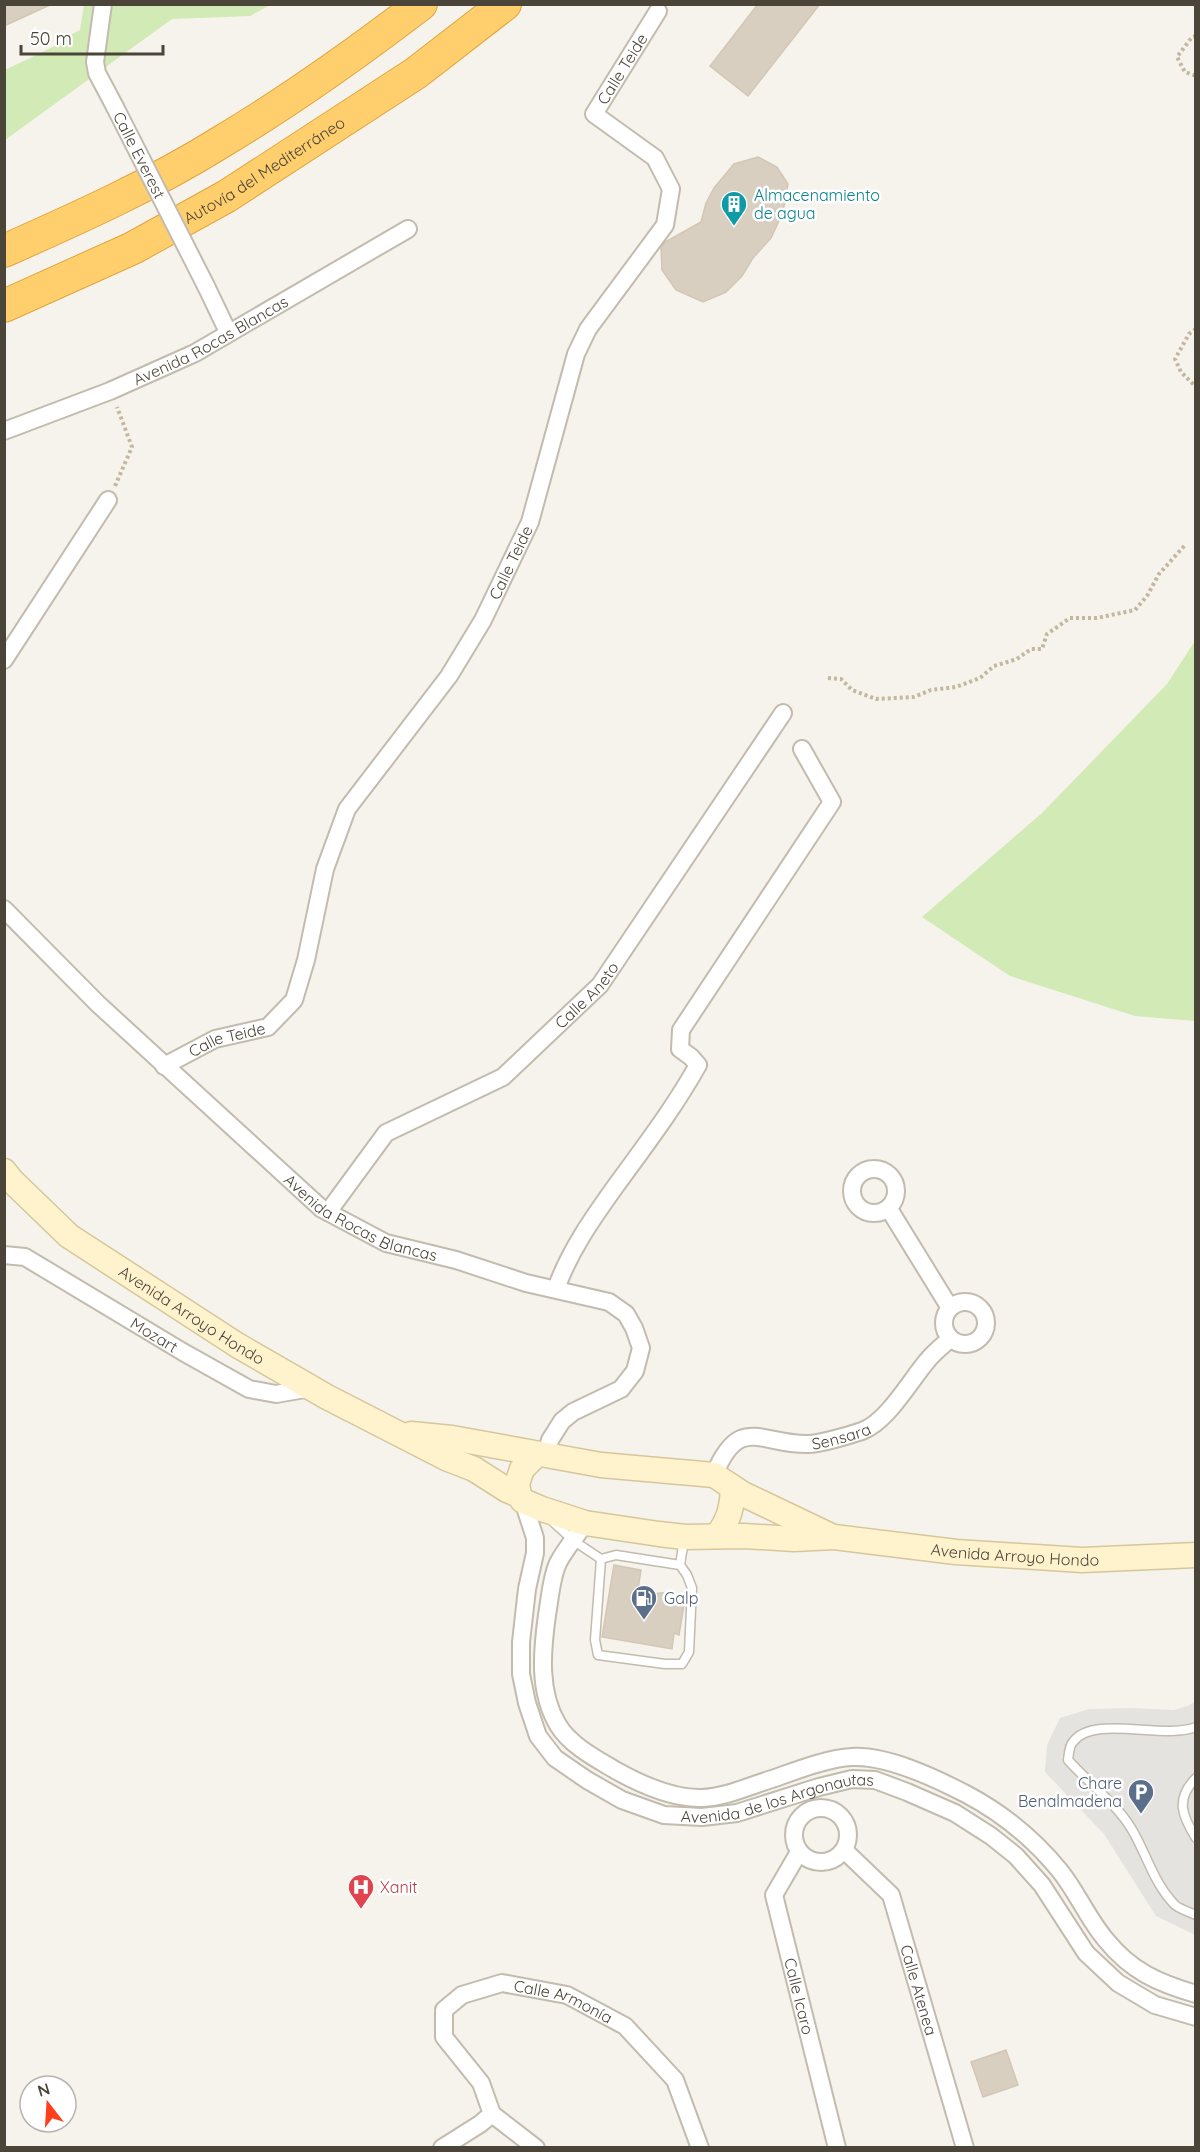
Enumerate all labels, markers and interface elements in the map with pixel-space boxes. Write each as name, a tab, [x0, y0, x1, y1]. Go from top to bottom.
scale bar	[21, 18, 164, 56]
text: 50 m	[30, 27, 72, 50]
street label: Calle Teide	[592, 30, 652, 108]
street label: Calle Everest	[109, 108, 170, 202]
street label: Autovía del Mediterráneo	[180, 112, 349, 228]
place label: Almacenamiento de agua	[754, 185, 880, 223]
building icon: Almacenamiento de agua	[719, 189, 749, 227]
street label: Avenida Rocas Blancas	[130, 291, 292, 389]
street label: Calle Teide	[484, 522, 537, 603]
street label: Calle Aneto	[551, 958, 623, 1033]
street label: Calle Teide	[185, 1018, 267, 1061]
street label: Avenida Rocas Blancas	[280, 1170, 439, 1265]
street label: Avenida Arroyo Hondo	[115, 1261, 268, 1369]
street label: Mozart	[127, 1313, 182, 1357]
street label: Sensara	[810, 1419, 874, 1454]
street label: Avenida Arroyo Hondo	[930, 1539, 1100, 1570]
fuel station icon: Galp	[629, 1583, 659, 1621]
place label: Galp	[664, 1588, 698, 1608]
street label: Avenida de los Argonautas	[680, 1769, 874, 1827]
place label: Chare Benalmadena	[1018, 1773, 1122, 1811]
parking icon: Chare Benalmadena	[1126, 1777, 1156, 1815]
hospital icon: Xanit	[346, 1872, 376, 1910]
place label: Xanit	[380, 1877, 418, 1897]
street label: Calle Atenea	[896, 1942, 942, 2038]
street label: Calle Icaro	[780, 1956, 818, 2037]
street label: Calle Armonía	[512, 1975, 616, 2027]
north arrow	[18, 2074, 78, 2134]
text: N	[35, 2078, 52, 2101]

